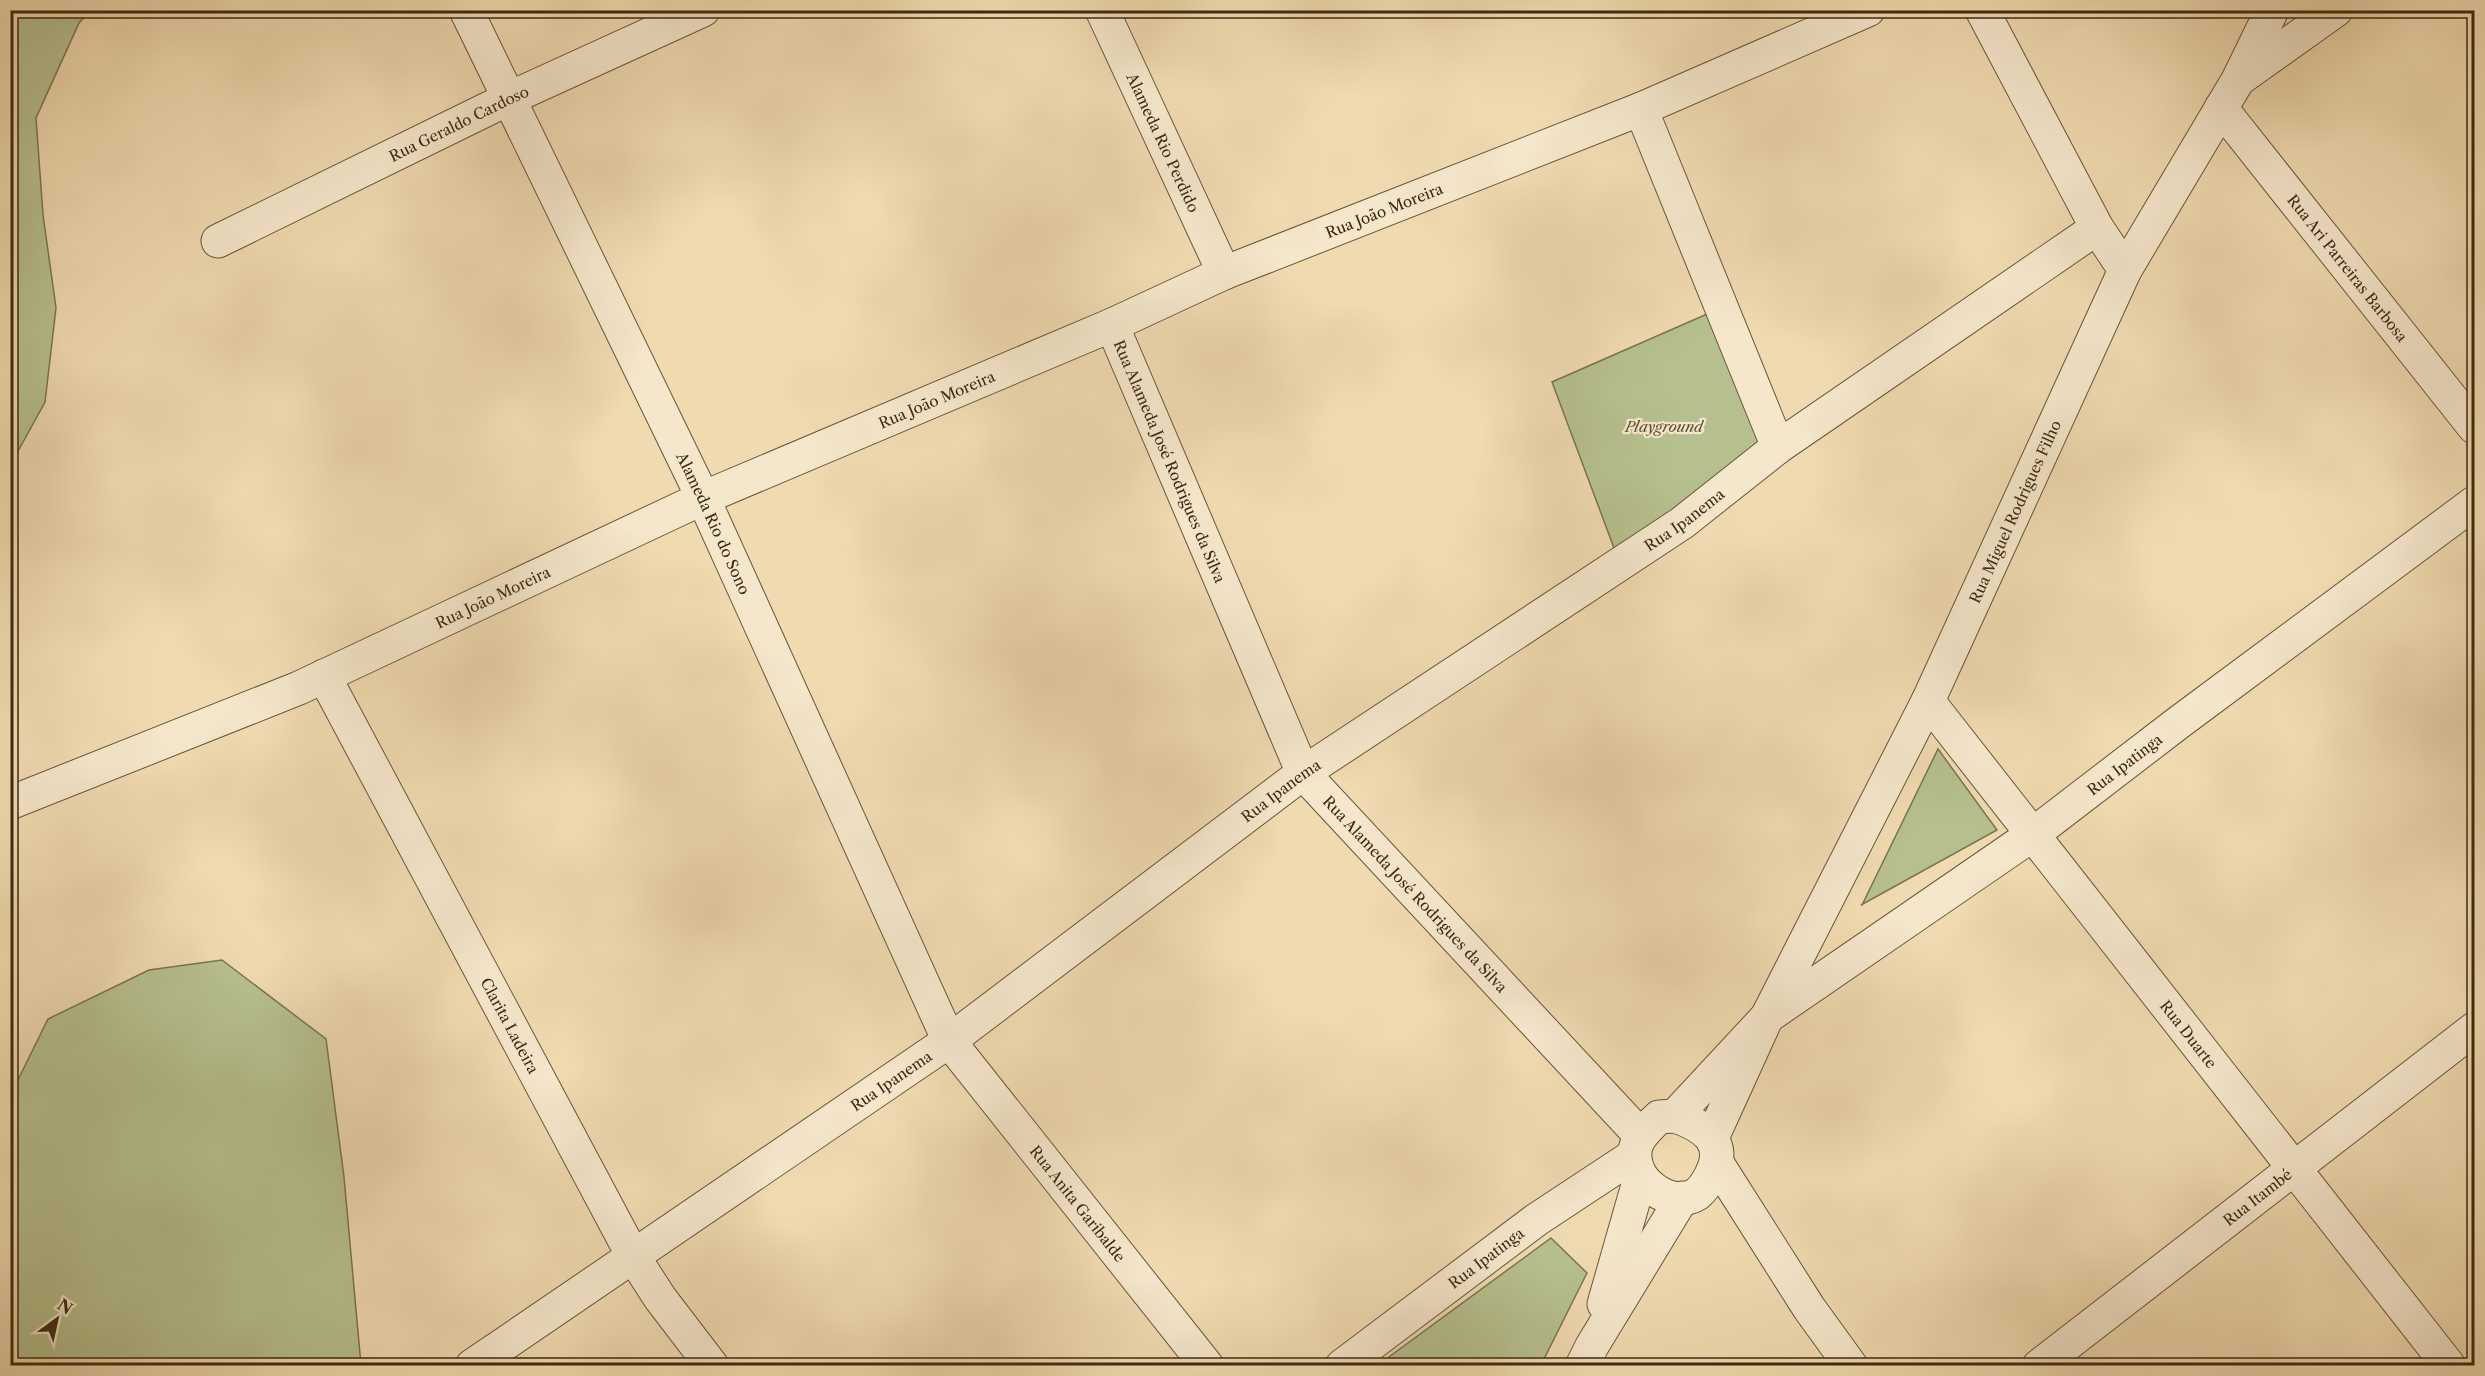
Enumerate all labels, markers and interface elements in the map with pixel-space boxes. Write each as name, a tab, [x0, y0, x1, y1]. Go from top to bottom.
street label: Alameda Rio Perdido	[1122, 69, 1204, 215]
street label: Rua Geraldo Cardoso	[386, 81, 532, 165]
street label: Rua João Moreira	[1323, 178, 1446, 242]
street label: Rua Ari Parreiras Barbosa	[2284, 190, 2412, 345]
street label: Rua Alameda José Rodrigues da Silva	[1110, 337, 1230, 585]
street label: Rua João Moreira	[875, 366, 998, 432]
park label: Playground	[1624, 417, 1705, 436]
street label: Rua Miguel Rodrigues Filho	[1965, 417, 2065, 606]
street label: Alameda Rio do Sono	[672, 448, 755, 597]
street label: Rua Ipanema	[1641, 484, 1728, 555]
street label: Rua João Moreira	[432, 562, 553, 632]
street label: Rua Ipatinga	[2083, 729, 2166, 799]
street label: Rua Ipanema	[1237, 755, 1324, 826]
street label: Rua Alameda José Rodrigues da Silva	[1319, 791, 1512, 996]
street label: Clarita Ladeira	[477, 974, 544, 1077]
street label: Rua Duarte	[2156, 996, 2221, 1072]
street label: Rua Ipanema	[847, 1046, 935, 1115]
street label: Rua Anita Garibalde	[1026, 1141, 1130, 1265]
street label: Rua Itambé	[2219, 1164, 2295, 1230]
street label: Rua Ipatinga	[1444, 1223, 1527, 1292]
north arrow	[27, 1289, 87, 1349]
text: N	[54, 1294, 77, 1319]

